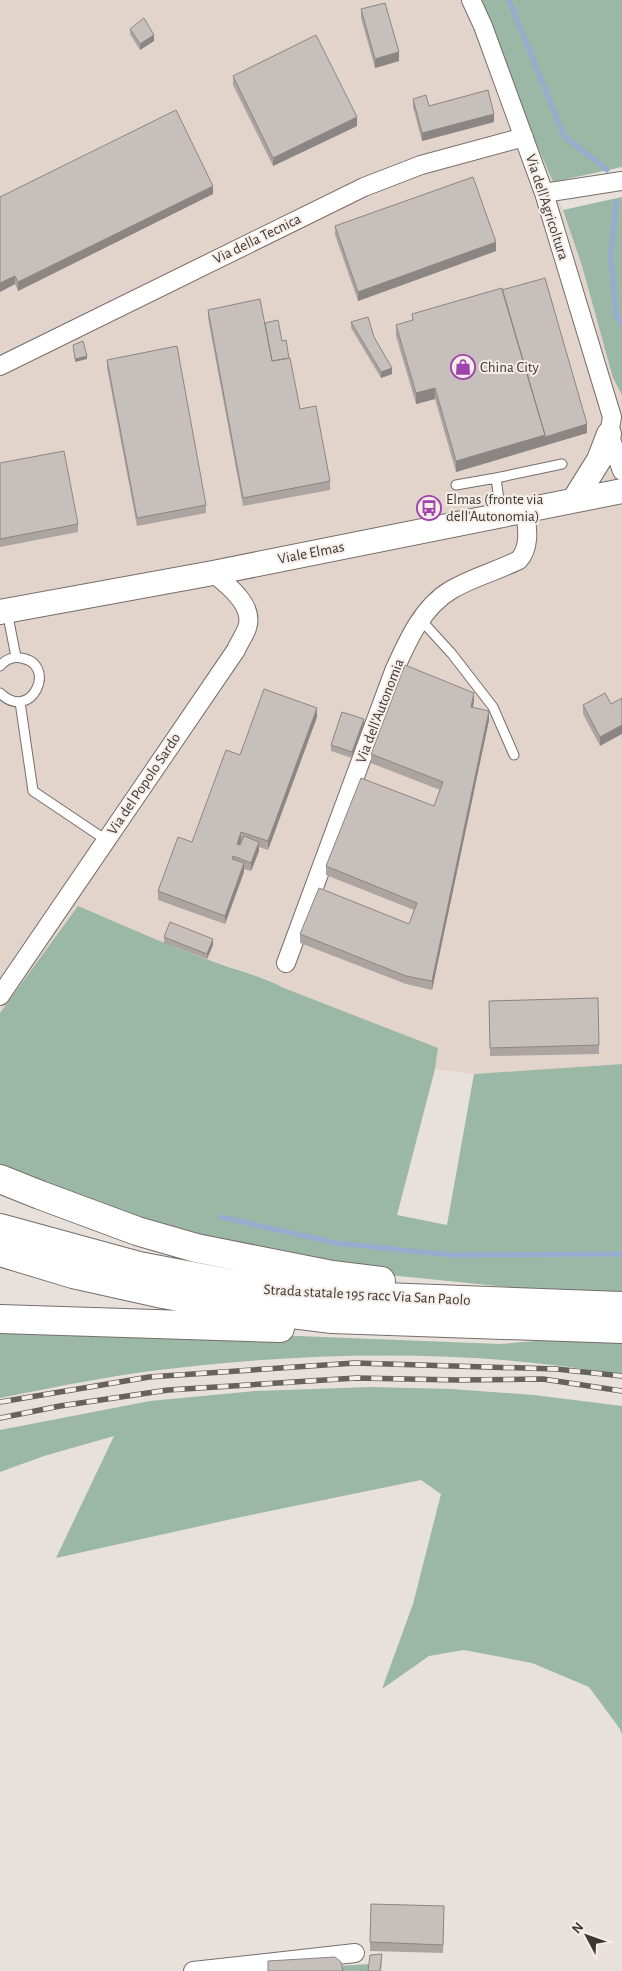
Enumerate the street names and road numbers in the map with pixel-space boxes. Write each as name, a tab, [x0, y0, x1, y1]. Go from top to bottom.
street label: Via dell'Agricoltura	[523, 152, 571, 262]
street label: Via della Tecnica	[211, 211, 303, 267]
street label: Viale Elmas	[276, 539, 346, 567]
street label: Via dell'Autonomia	[353, 657, 407, 765]
street label: Via del Popolo Sardo	[105, 730, 183, 838]
street label: Strada statale 195 racc Via San Paolo	[263, 1282, 471, 1308]

